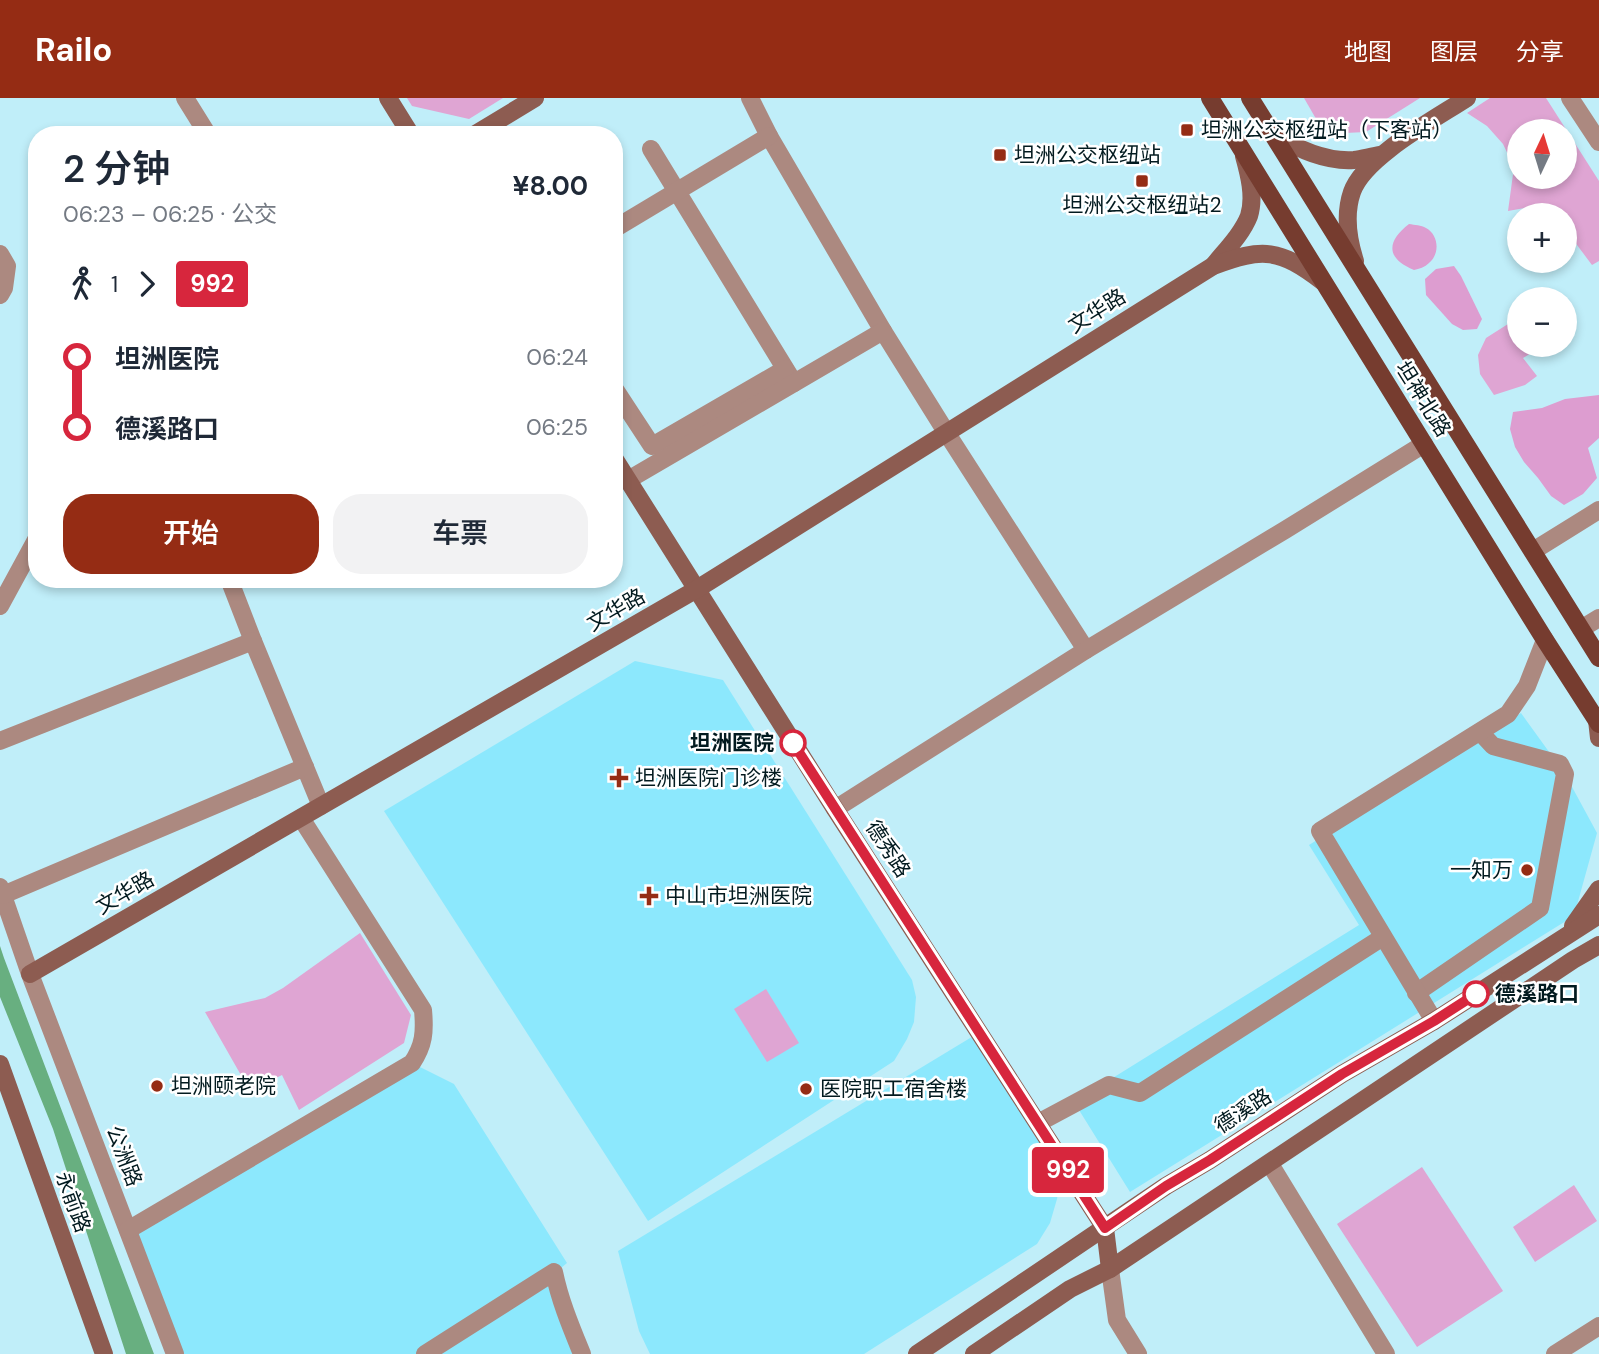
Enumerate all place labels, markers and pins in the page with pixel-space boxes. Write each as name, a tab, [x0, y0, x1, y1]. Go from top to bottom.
place label: 坦洲公交枢纽站（下客站）	[1201, 116, 1453, 144]
marker: 坦洲公交枢纽站（下客站）	[1179, 122, 1195, 138]
place label: 坦洲公交枢纽站	[1014, 141, 1161, 169]
marker: 坦洲公交枢纽站	[992, 147, 1008, 163]
marker: 坦洲公交枢纽站2	[1134, 173, 1150, 189]
place label: 坦洲公交枢纽站2	[1062, 191, 1222, 219]
place label: 坦洲医院	[690, 729, 774, 757]
marker: 坦洲医院	[780, 730, 806, 756]
place label: 坦洲医院门诊楼	[635, 764, 782, 792]
marker: 坦洲医院门诊楼	[609, 768, 629, 788]
place label: 一知万	[1450, 856, 1513, 884]
marker: 一知万	[1519, 862, 1535, 878]
place label: 中山市坦洲医院	[665, 882, 812, 910]
marker: 中山市坦洲医院	[639, 886, 659, 906]
place label: 德溪路口	[1495, 980, 1579, 1008]
marker: 德溪路口	[1463, 981, 1489, 1007]
place label: 坦洲颐老院	[171, 1072, 276, 1100]
place label: 医院职工宿舍楼	[820, 1075, 967, 1103]
marker: 坦洲颐老院	[149, 1078, 165, 1094]
marker: 医院职工宿舍楼	[798, 1081, 814, 1097]

